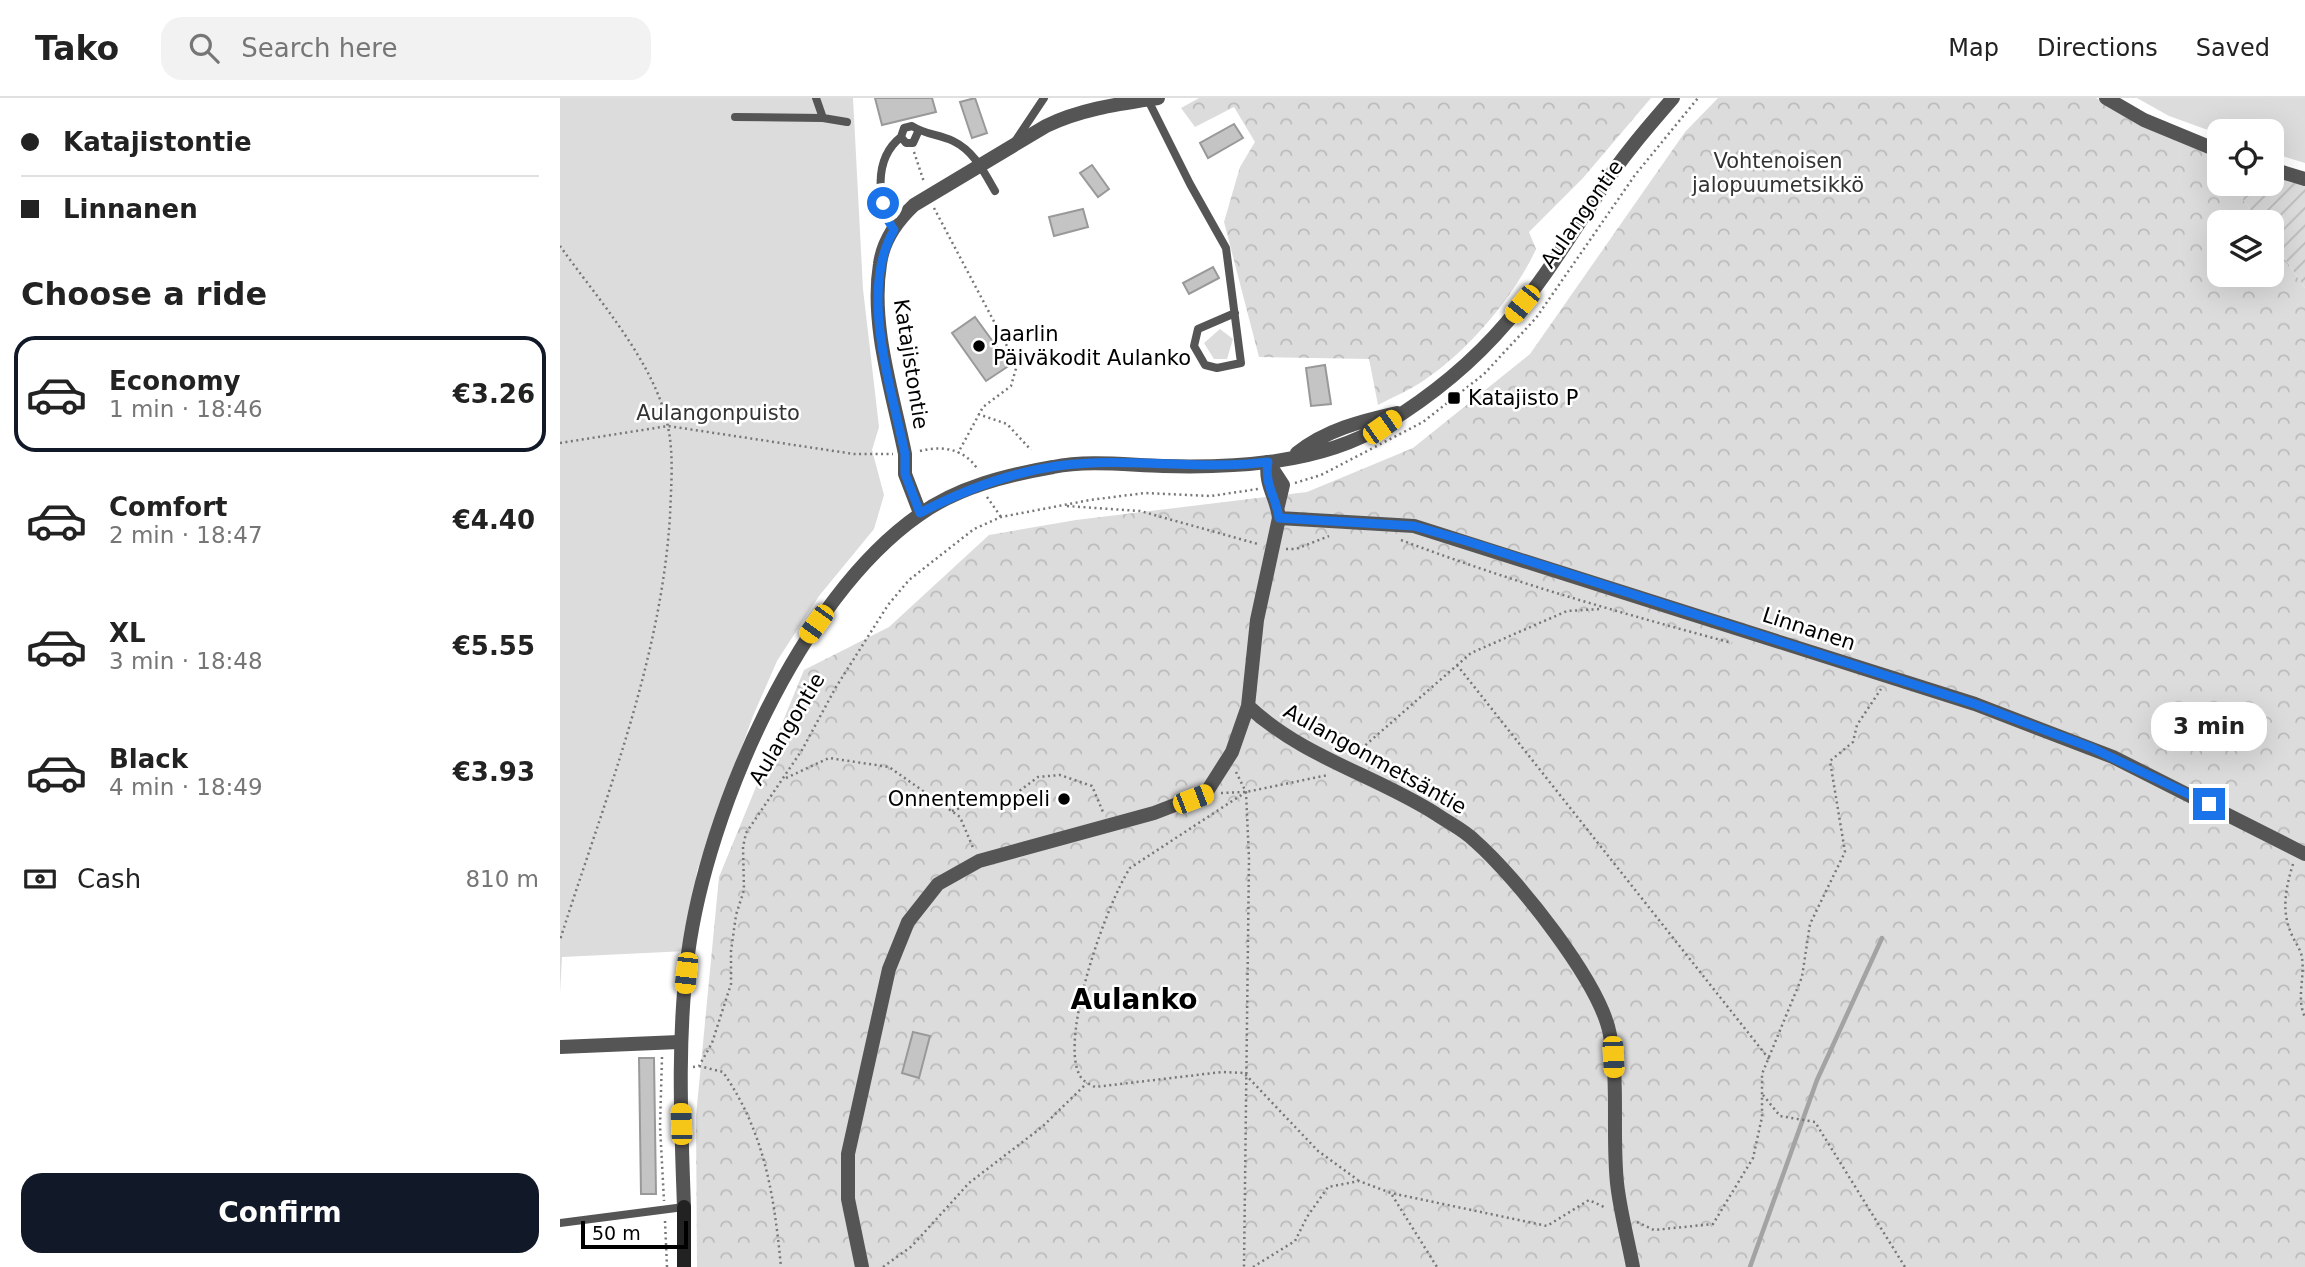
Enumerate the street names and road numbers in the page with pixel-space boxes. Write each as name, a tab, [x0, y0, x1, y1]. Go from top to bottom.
street label: Aulangontie	[1536, 155, 1628, 273]
street label: Katajistontie	[889, 297, 933, 431]
street label: Linnanen	[1759, 603, 1859, 655]
street label: Aulangontie	[744, 669, 830, 789]
street label: Aulangonmetsäntie	[1280, 699, 1470, 819]

